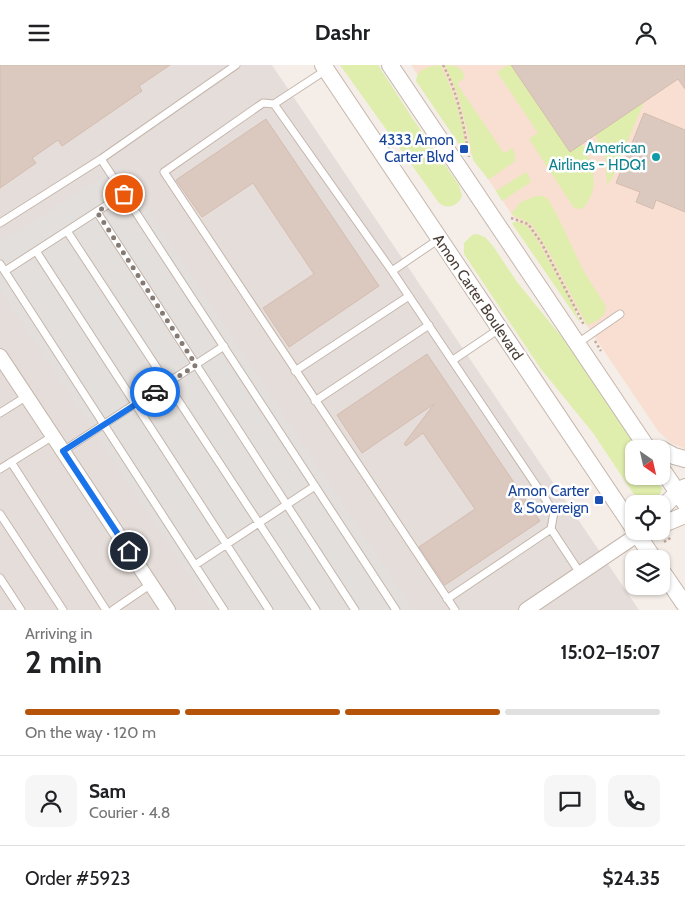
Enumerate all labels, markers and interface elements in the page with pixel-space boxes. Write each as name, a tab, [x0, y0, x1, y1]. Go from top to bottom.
icon: menu	[25, 19, 53, 47]
text: Dashr	[315, 19, 370, 46]
icon: person	[632, 19, 660, 47]
place label: 4333 Amon Carter Blvd	[379, 131, 454, 166]
place label: American Airlines - HDQ1	[549, 139, 646, 174]
marker: 4333 Amon Carter Blvd	[458, 143, 470, 155]
marker: American Airlines - HDQ1	[650, 151, 662, 163]
pin	[103, 173, 145, 215]
icon: bag	[110, 180, 138, 208]
street label: Amon Carter Boulevard	[429, 231, 527, 363]
courier	[130, 367, 180, 417]
icon: car	[141, 378, 169, 406]
north arrow	[625, 440, 670, 485]
map controls	[625, 440, 670, 595]
place label: Amon Carter & Sovereign	[508, 482, 589, 517]
marker: Amon Carter & Sovereign	[593, 494, 605, 506]
button: locate	[625, 495, 670, 540]
pin	[108, 530, 150, 572]
icon: home	[115, 537, 143, 565]
button: layers	[625, 550, 670, 595]
text: Arriving in	[25, 624, 92, 643]
text: 15:02–15:07	[561, 641, 660, 664]
text: 2 min	[25, 642, 102, 681]
text: On the way · 120 m	[25, 723, 156, 742]
button: person	[25, 775, 77, 827]
button: chat	[544, 775, 596, 827]
button: phone	[608, 775, 660, 827]
text: Sam	[89, 780, 126, 803]
text: Courier · 4.8	[89, 803, 171, 822]
text: Order #5923	[25, 867, 131, 890]
text: $24.35	[602, 867, 660, 890]

